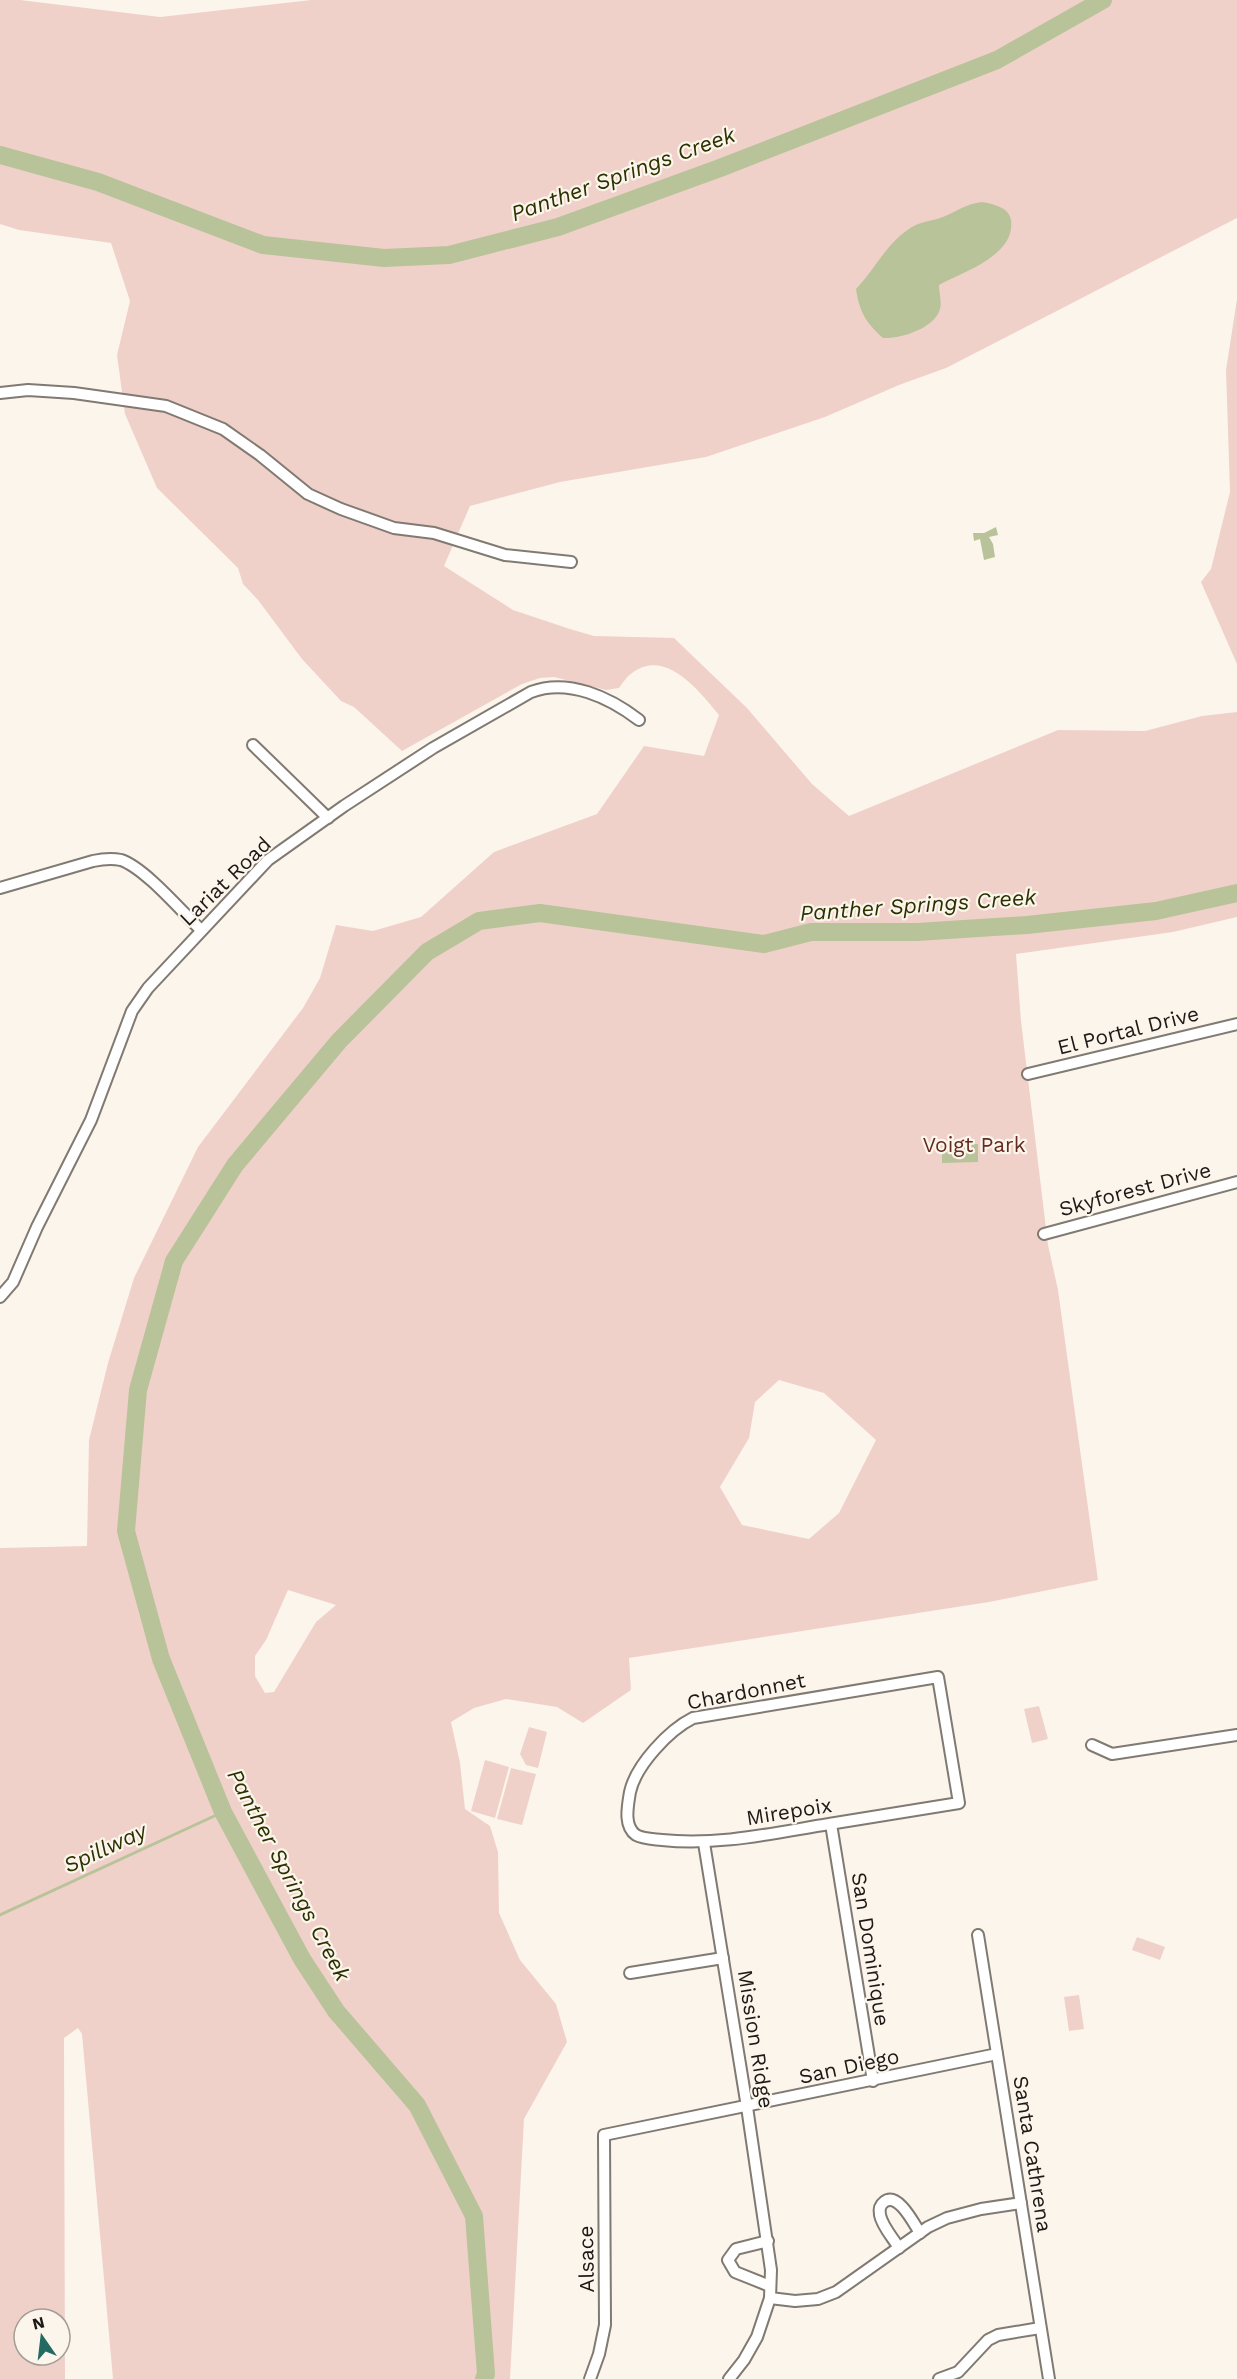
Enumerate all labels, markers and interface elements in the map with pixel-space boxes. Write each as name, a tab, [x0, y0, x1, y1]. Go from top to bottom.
water label: Panther Springs Creek	[507, 121, 740, 226]
street label: Lariat Road	[174, 831, 276, 931]
water label: Panther Springs Creek	[799, 884, 1038, 926]
street label: El Portal Drive	[1055, 1000, 1201, 1060]
park label: Voigt Park	[922, 1132, 1026, 1157]
street label: Skyforest Drive	[1056, 1157, 1214, 1221]
street label: Chardonnet	[685, 1667, 807, 1715]
water label: Panther Springs Creek	[222, 1765, 356, 1986]
street label: Mirepoix	[744, 1792, 834, 1830]
water label: Spillway	[60, 1817, 152, 1878]
street label: San Dominique	[846, 1870, 896, 2028]
street label: Mission Ridge	[733, 1968, 779, 2110]
street label: San Diego	[797, 2043, 901, 2089]
street label: Santa Cathrena	[1008, 2074, 1058, 2234]
street label: Alsace	[573, 2225, 599, 2293]
north arrow	[12, 2307, 72, 2367]
text: N	[30, 2312, 47, 2334]

